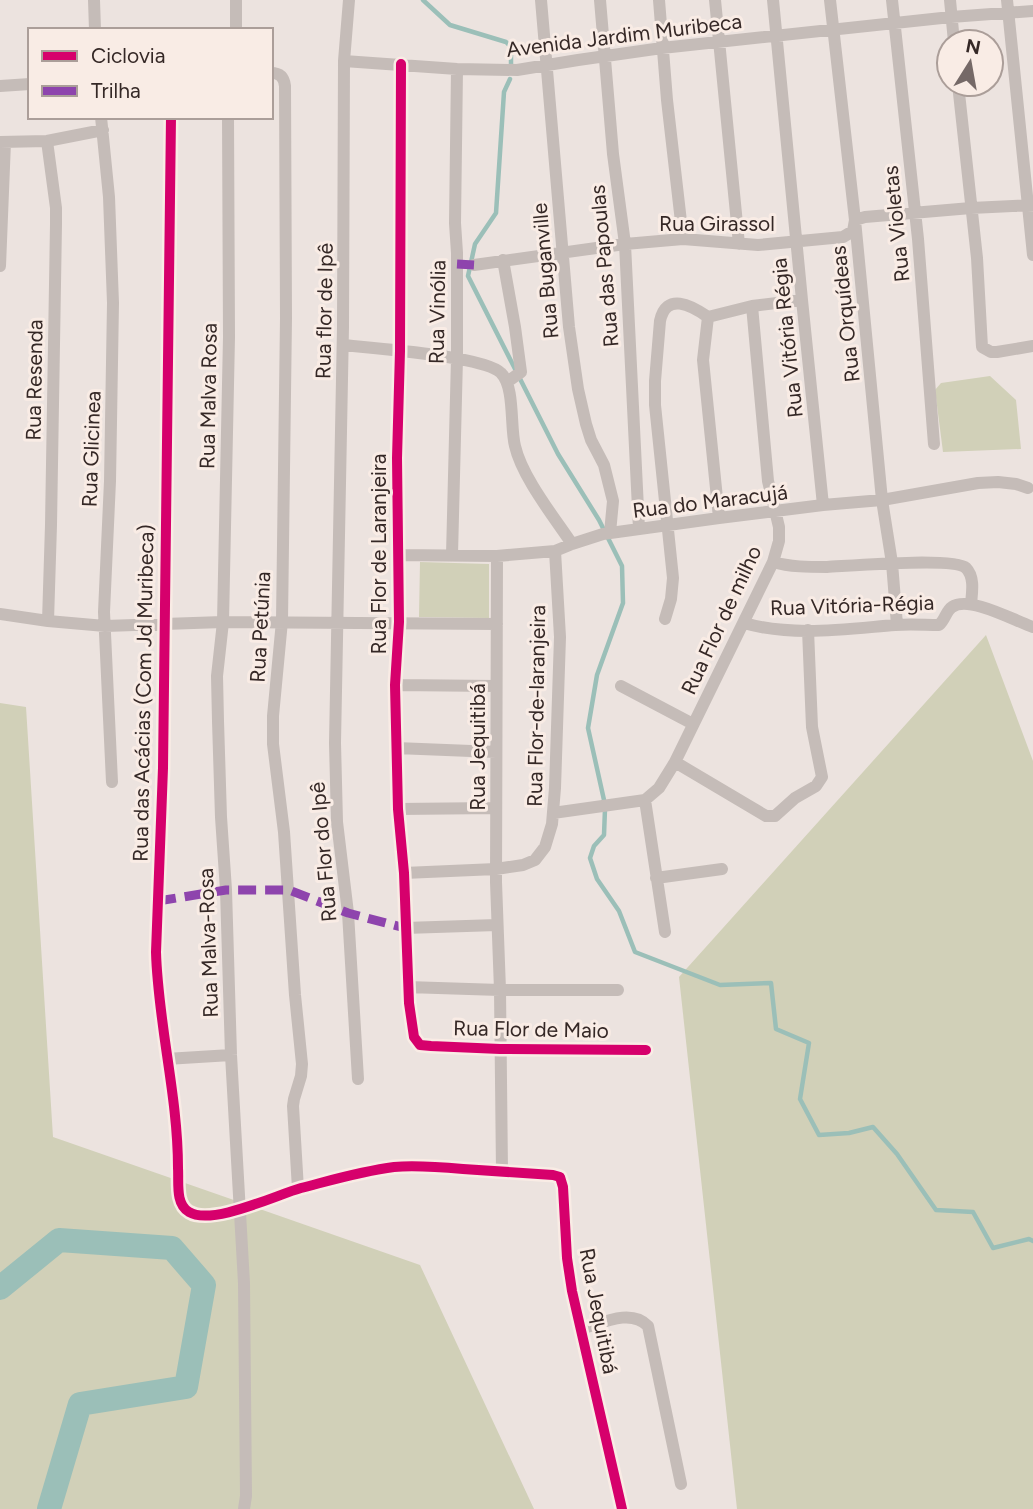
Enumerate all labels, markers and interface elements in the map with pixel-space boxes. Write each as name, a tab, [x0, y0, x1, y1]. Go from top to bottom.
street label: Avenida Jardim Muribeca	[505, 8, 743, 62]
legend	[28, 28, 273, 119]
north arrow	[935, 28, 1005, 98]
text: N	[964, 34, 983, 59]
text: Ciclovia	[91, 43, 165, 68]
text: Trilha	[91, 78, 141, 103]
street label: Rua Violetas	[877, 165, 915, 283]
street label: Rua das Papoulas	[584, 184, 624, 348]
street label: Rua Buganville	[527, 202, 563, 340]
street label: Rua Girassol	[659, 211, 775, 236]
street label: Rua flor de Ipê	[310, 243, 338, 379]
street label: Rua Orquídeas	[825, 244, 865, 384]
street label: Rua Vitória Régia	[766, 257, 808, 419]
street label: Rua Vinólia	[424, 260, 450, 364]
street label: Rua Resenda	[20, 319, 48, 441]
street label: Rua Malva Rosa	[194, 323, 222, 469]
street label: Rua Glicinea	[76, 390, 106, 508]
street label: Rua Flor de Laranjeira	[366, 453, 391, 655]
street label: Rua do Maracujá	[631, 479, 789, 523]
street label: Rua das Acácias (Com Jd Muribeca)	[128, 524, 158, 862]
street label: Rua Flor de milho	[676, 542, 766, 698]
street label: Rua Petúnia	[245, 571, 275, 683]
street label: Rua Vitória-Régia	[769, 590, 935, 620]
street label: Rua Flor-de-laranjeira	[522, 605, 550, 807]
street label: Rua Jequitibá	[465, 683, 490, 811]
street label: Rua Flor do Ipê	[304, 781, 342, 923]
street label: Rua Malva-Rosa	[193, 868, 223, 1018]
street label: Rua Flor de Maio	[453, 1015, 609, 1043]
street label: Rua Jequitibá	[575, 1246, 623, 1376]

